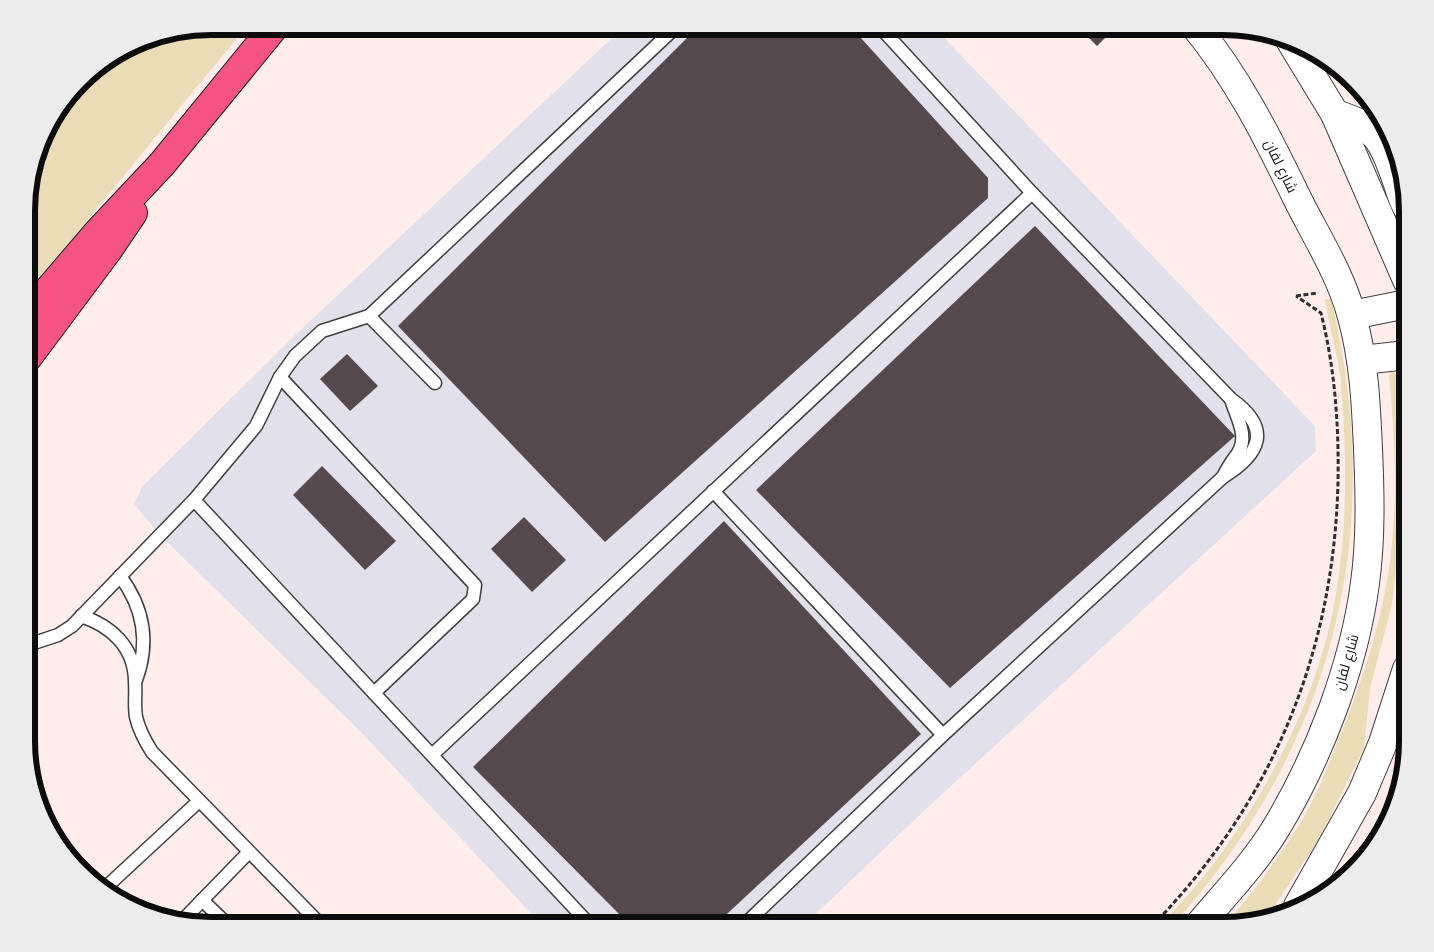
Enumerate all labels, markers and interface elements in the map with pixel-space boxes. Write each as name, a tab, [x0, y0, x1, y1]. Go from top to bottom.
street label: شارع لفان	[1260, 136, 1302, 196]
street label: شارع لفان	[1329, 632, 1363, 692]

